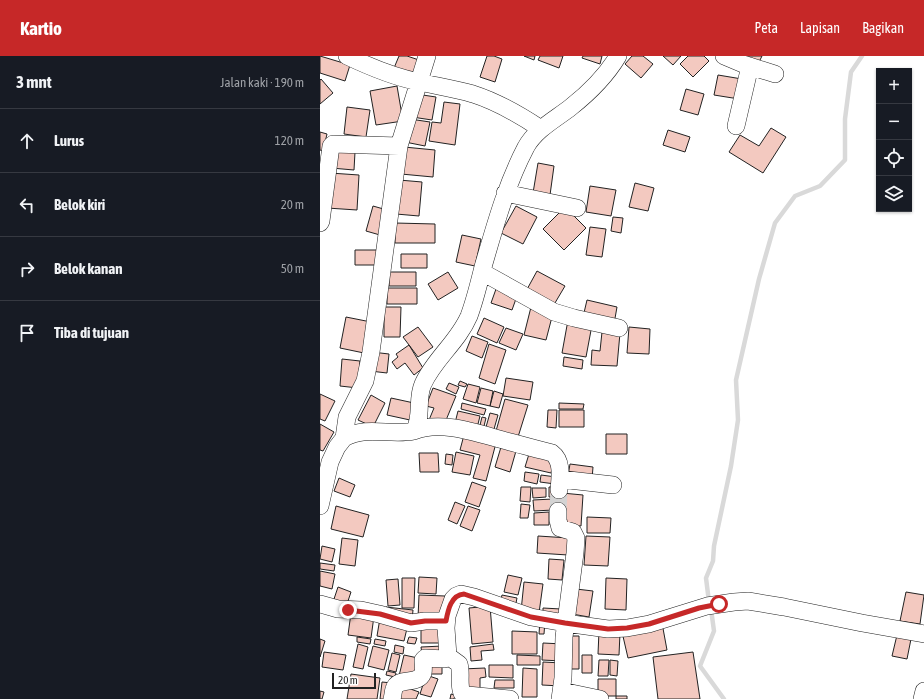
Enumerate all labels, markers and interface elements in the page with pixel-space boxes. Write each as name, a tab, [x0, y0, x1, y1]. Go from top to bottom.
text: Kartio	[20, 17, 62, 39]
text: Peta	[754, 20, 778, 36]
text: Lapisan	[800, 20, 840, 36]
text: Bagikan	[862, 20, 904, 36]
map controls	[876, 68, 912, 212]
button: +	[876, 68, 912, 104]
text: 3 mnt	[16, 72, 52, 92]
text: Jalan kaki · 190 m	[220, 75, 304, 90]
button: −	[876, 104, 912, 140]
icon: ahead	[16, 130, 38, 152]
text: Lurus	[54, 132, 84, 149]
text: 120 m	[275, 133, 304, 148]
button: locate	[876, 140, 912, 176]
button: layers	[876, 176, 912, 212]
icon: left	[16, 194, 38, 216]
text: Belok kiri	[54, 196, 105, 213]
text: 20 m	[281, 197, 304, 212]
icon: right	[16, 258, 38, 280]
text: Belok kanan	[54, 260, 123, 277]
text: 50 m	[281, 261, 304, 276]
icon: arrive	[16, 322, 38, 344]
text: Tiba di tujuan	[54, 324, 129, 341]
route start	[710, 595, 728, 613]
route end	[339, 601, 357, 619]
scale bar	[332, 671, 376, 690]
text: 20 m	[338, 674, 358, 686]

